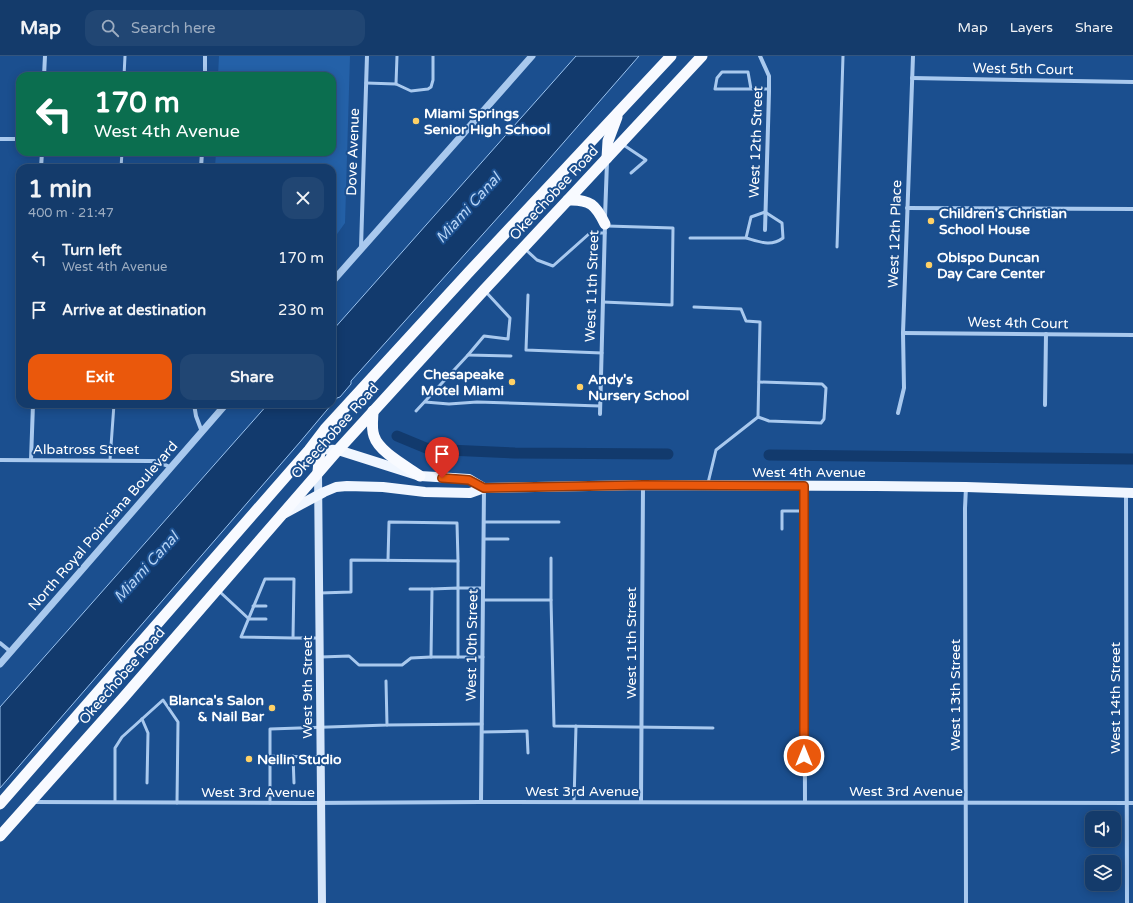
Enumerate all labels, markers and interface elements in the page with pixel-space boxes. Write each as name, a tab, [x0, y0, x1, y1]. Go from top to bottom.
search box	[85, 10, 365, 46]
text: Map	[20, 17, 61, 39]
icon: search	[99, 17, 121, 39]
text: Search here	[131, 19, 215, 37]
text: Map	[958, 19, 988, 36]
text: Layers	[1010, 19, 1053, 36]
text: Share	[1075, 19, 1113, 36]
street label: West 5th Court	[973, 60, 1074, 78]
street label: West 12th Street	[746, 85, 766, 198]
text: 170 m	[94, 86, 180, 120]
icon: left	[28, 88, 80, 140]
place label: Miami Springs Senior High School	[424, 105, 550, 138]
street label: Dove Avenue	[343, 108, 363, 196]
marker: Miami Springs Senior High School	[411, 116, 421, 126]
text: West 4th Avenue	[94, 120, 240, 142]
street label: Okeechobee Road	[506, 142, 602, 244]
water label: Miami Canal	[432, 168, 506, 247]
text: 1 min	[28, 175, 92, 204]
button: close	[282, 177, 324, 219]
street label: West 12th Place	[885, 180, 905, 288]
text: 400 m · 21:47	[28, 205, 114, 221]
place label: Children's Christian School House	[939, 205, 1067, 238]
marker: Children's Christian School House	[926, 216, 936, 226]
street label: West 11th Street	[582, 229, 602, 342]
text: Turn left	[62, 241, 122, 259]
icon: left	[28, 247, 50, 269]
text: 170 m	[278, 249, 324, 267]
place label: Obispo Duncan Day Care Center	[937, 249, 1046, 282]
text: West 4th Avenue	[62, 259, 167, 275]
marker: Obispo Duncan Day Care Center	[924, 260, 934, 270]
icon: arrive	[28, 299, 50, 321]
text: Arrive at destination	[62, 301, 206, 319]
text: 230 m	[278, 301, 324, 319]
street label: West 4th Court	[968, 314, 1069, 332]
button: Exit	[28, 354, 172, 400]
button: Share	[180, 354, 324, 400]
place label: Chesapeake Motel Miami	[421, 366, 504, 399]
place label: Andy's Nursery School	[588, 371, 689, 404]
marker: Chesapeake Motel Miami	[507, 377, 517, 387]
street label: Okeechobee Road	[288, 380, 382, 482]
marker: Andy's Nursery School	[575, 382, 585, 392]
pin	[425, 437, 459, 478]
street label: North Royal Poinciana Boulevard	[25, 438, 181, 614]
street label: Albatross Street	[33, 441, 140, 458]
icon: arrive	[431, 443, 453, 465]
street label: West 4th Avenue	[752, 464, 866, 481]
water label: Miami Canal	[110, 527, 184, 606]
street label: West 11th Street	[623, 586, 640, 699]
street label: West 10th Street	[463, 588, 481, 701]
street label: Okeechobee Road	[75, 624, 169, 728]
street label: West 9th Street	[299, 635, 316, 739]
street label: West 13th Street	[947, 638, 964, 751]
street label: West 14th Street	[1107, 641, 1124, 754]
place label: Blanca's Salon & Nail Bar	[169, 692, 265, 725]
marker: Blanca's Salon & Nail Bar	[267, 703, 277, 713]
position arrow	[783, 735, 825, 777]
place label: Neilin Studio	[257, 751, 342, 768]
marker: Neilin Studio	[244, 754, 254, 764]
street label: West 3rd Avenue	[525, 783, 639, 800]
street label: West 3rd Avenue	[849, 783, 963, 800]
street label: West 3rd Avenue	[201, 784, 315, 801]
map controls	[1085, 811, 1121, 891]
button: sound	[1085, 811, 1121, 847]
button: layers	[1085, 855, 1121, 891]

